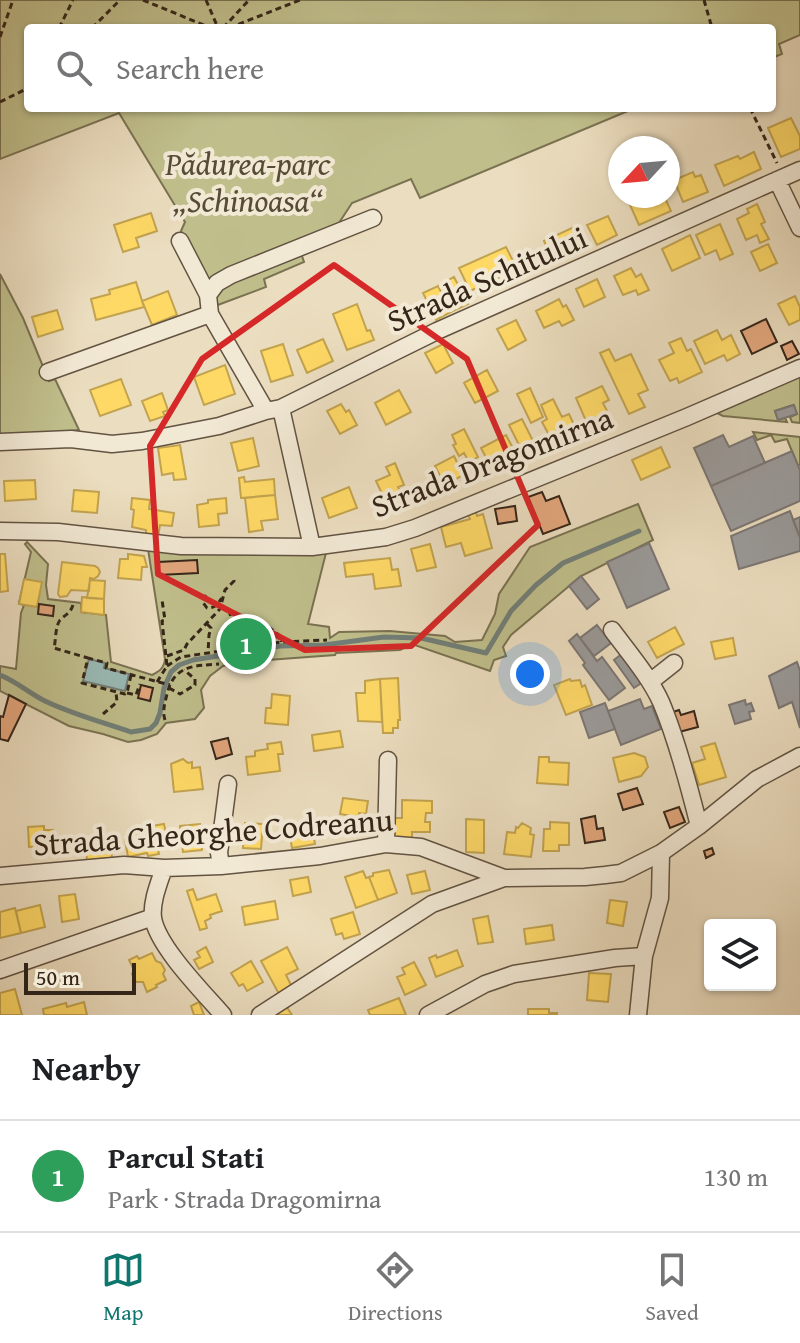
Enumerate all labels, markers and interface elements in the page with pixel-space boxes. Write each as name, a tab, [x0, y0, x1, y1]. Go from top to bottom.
search box	[24, 24, 776, 112]
icon: search	[52, 46, 96, 90]
text: Search here	[116, 46, 264, 90]
north arrow	[608, 136, 680, 208]
park label: Pădurea-parc „Schinoasa“	[164, 140, 332, 224]
street label: Strada Schitului	[379, 213, 594, 344]
street label: Strada Dragomirna	[364, 394, 619, 529]
pin: 1	[220, 614, 272, 674]
your location	[510, 654, 550, 694]
street label: Strada Gheorghe Codreanu	[32, 795, 395, 868]
map controls	[704, 919, 776, 991]
button: layers	[704, 919, 776, 991]
scale bar	[24, 959, 136, 995]
text: 50 m	[36, 961, 80, 993]
text: Nearby	[32, 1043, 141, 1092]
text: Parcul Stati	[108, 1135, 264, 1179]
text: 1	[51, 1157, 65, 1196]
text: 130 m	[703, 1157, 768, 1196]
text: Park · Strada Dragomirna	[108, 1179, 381, 1218]
tab: Map	[101, 1248, 145, 1328]
tab: Directions	[348, 1248, 443, 1328]
tab: Saved	[645, 1248, 699, 1328]

